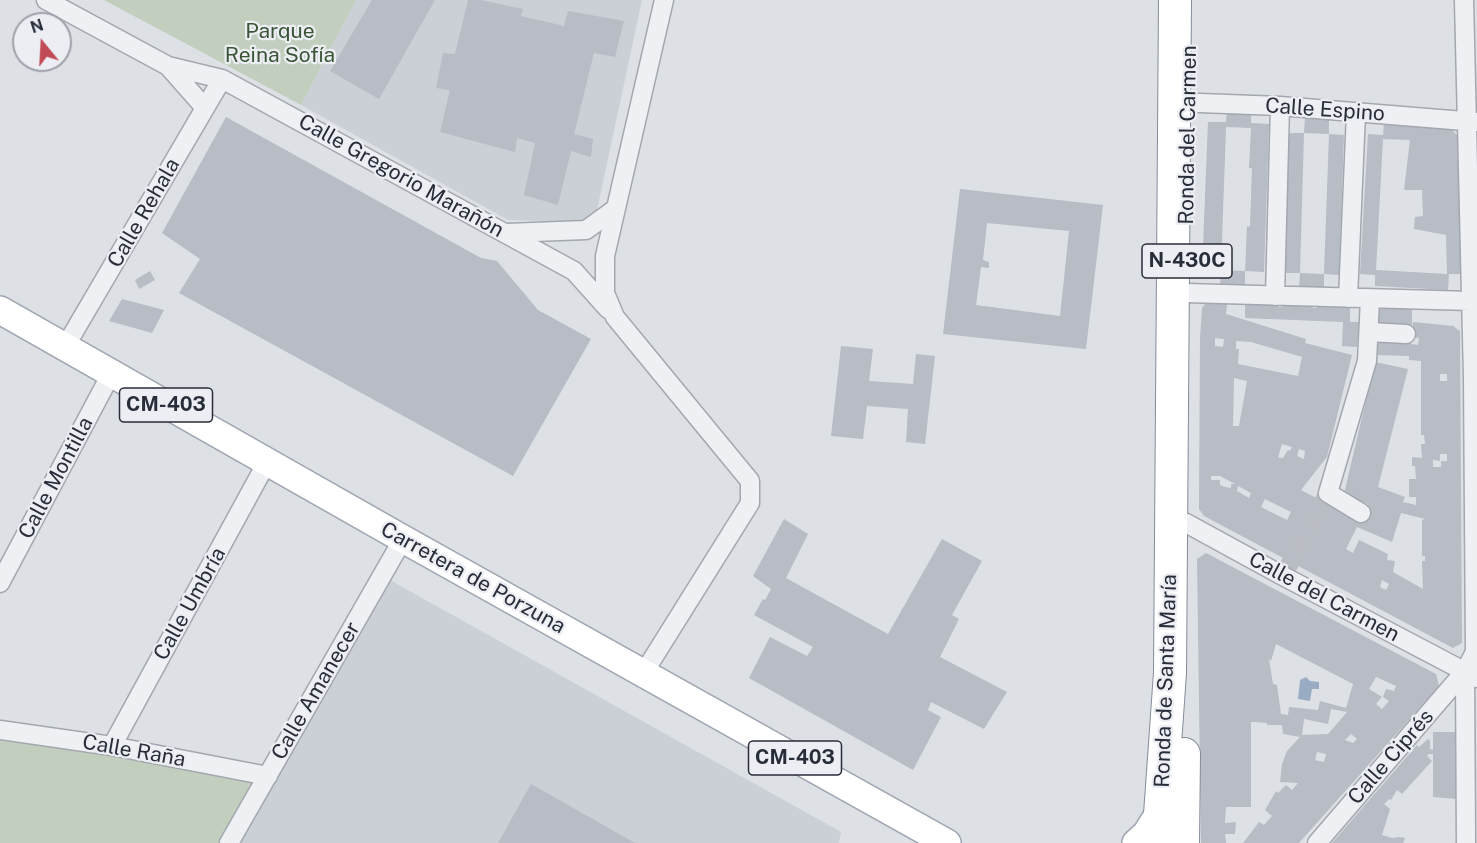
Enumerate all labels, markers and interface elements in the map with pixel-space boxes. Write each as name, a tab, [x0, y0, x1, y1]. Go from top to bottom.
north arrow	[12, 12, 72, 72]
text: N	[28, 15, 46, 37]
park label: Parque Reina Sofía	[225, 19, 335, 69]
street label: Ronda del Carmen	[1174, 45, 1202, 225]
street label: Calle Espino	[1264, 93, 1386, 127]
street label: Calle Gregorio Marañón	[294, 109, 508, 243]
street label: Calle Rehala	[103, 154, 185, 272]
road number: N-430C	[1142, 244, 1232, 278]
road number: CM-403	[120, 388, 213, 422]
street label: Calle Montilla	[13, 413, 99, 543]
street label: Carretera de Porzuna	[376, 517, 570, 639]
street label: Calle Umbría	[149, 543, 231, 665]
street label: Calle del Carmen	[1244, 547, 1404, 647]
street label: Ronda de Santa María	[1150, 574, 1182, 788]
street label: Calle Amanecer	[266, 618, 366, 764]
street label: Calle Ciprés	[1343, 704, 1439, 810]
street label: Calle Raña	[81, 730, 187, 772]
road number: CM-403	[748, 741, 842, 775]

